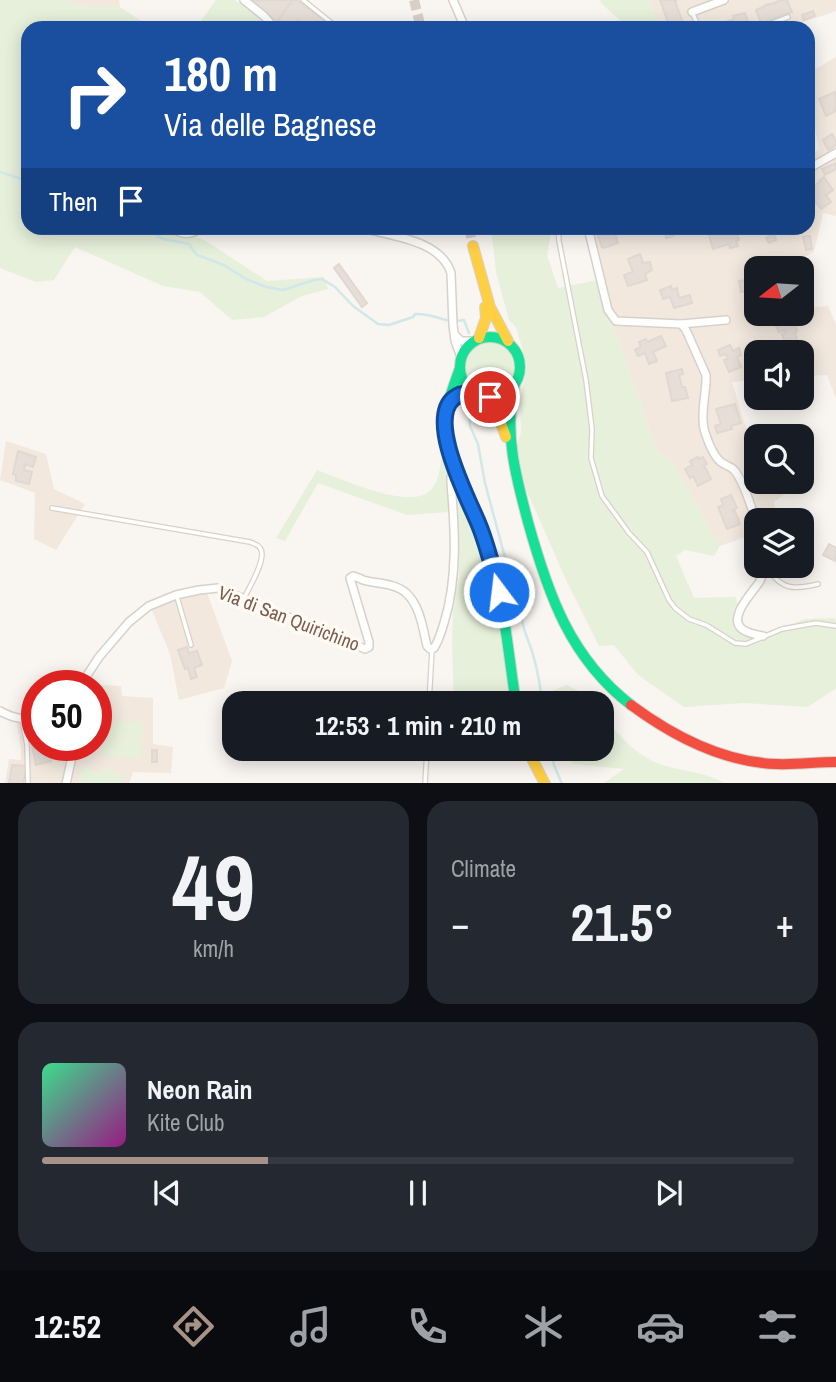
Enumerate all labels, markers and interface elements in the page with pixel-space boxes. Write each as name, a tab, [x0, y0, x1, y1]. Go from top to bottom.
text: 180 m	[164, 40, 278, 106]
icon: right	[49, 49, 140, 140]
text: Via delle Bagnese	[164, 103, 377, 146]
icon: arrive	[112, 182, 150, 220]
text: Then	[49, 184, 98, 219]
north arrow	[744, 256, 814, 326]
map controls	[744, 256, 814, 578]
button: sound	[744, 340, 814, 410]
pin	[460, 367, 520, 427]
icon: arrive	[471, 378, 509, 416]
button: search	[744, 424, 814, 494]
button: layers	[744, 508, 814, 578]
position arrow	[462, 555, 536, 629]
street label: Via di San Quirichino	[215, 579, 363, 657]
speed limit sign: 50	[21, 670, 112, 761]
text: 12:53 · 1 min · 210 m	[315, 708, 521, 743]
text: 49	[172, 826, 255, 948]
text: Climate	[451, 853, 516, 884]
text: 21.5°	[571, 887, 674, 957]
text: −	[451, 898, 469, 949]
text: +	[776, 898, 794, 949]
text: km/h	[193, 933, 234, 964]
text: Neon Rain	[147, 1072, 252, 1107]
text: Kite Club	[147, 1107, 225, 1138]
icon: previous	[148, 1174, 186, 1212]
icon: pause	[399, 1174, 437, 1212]
icon: next	[650, 1174, 688, 1212]
icon: directions	[169, 1302, 218, 1351]
icon: music	[286, 1302, 335, 1351]
icon: phone	[403, 1302, 452, 1351]
icon: climate	[519, 1302, 568, 1351]
icon: car	[636, 1302, 685, 1351]
icon: filters	[753, 1302, 802, 1351]
text: 12:52	[34, 1305, 101, 1348]

